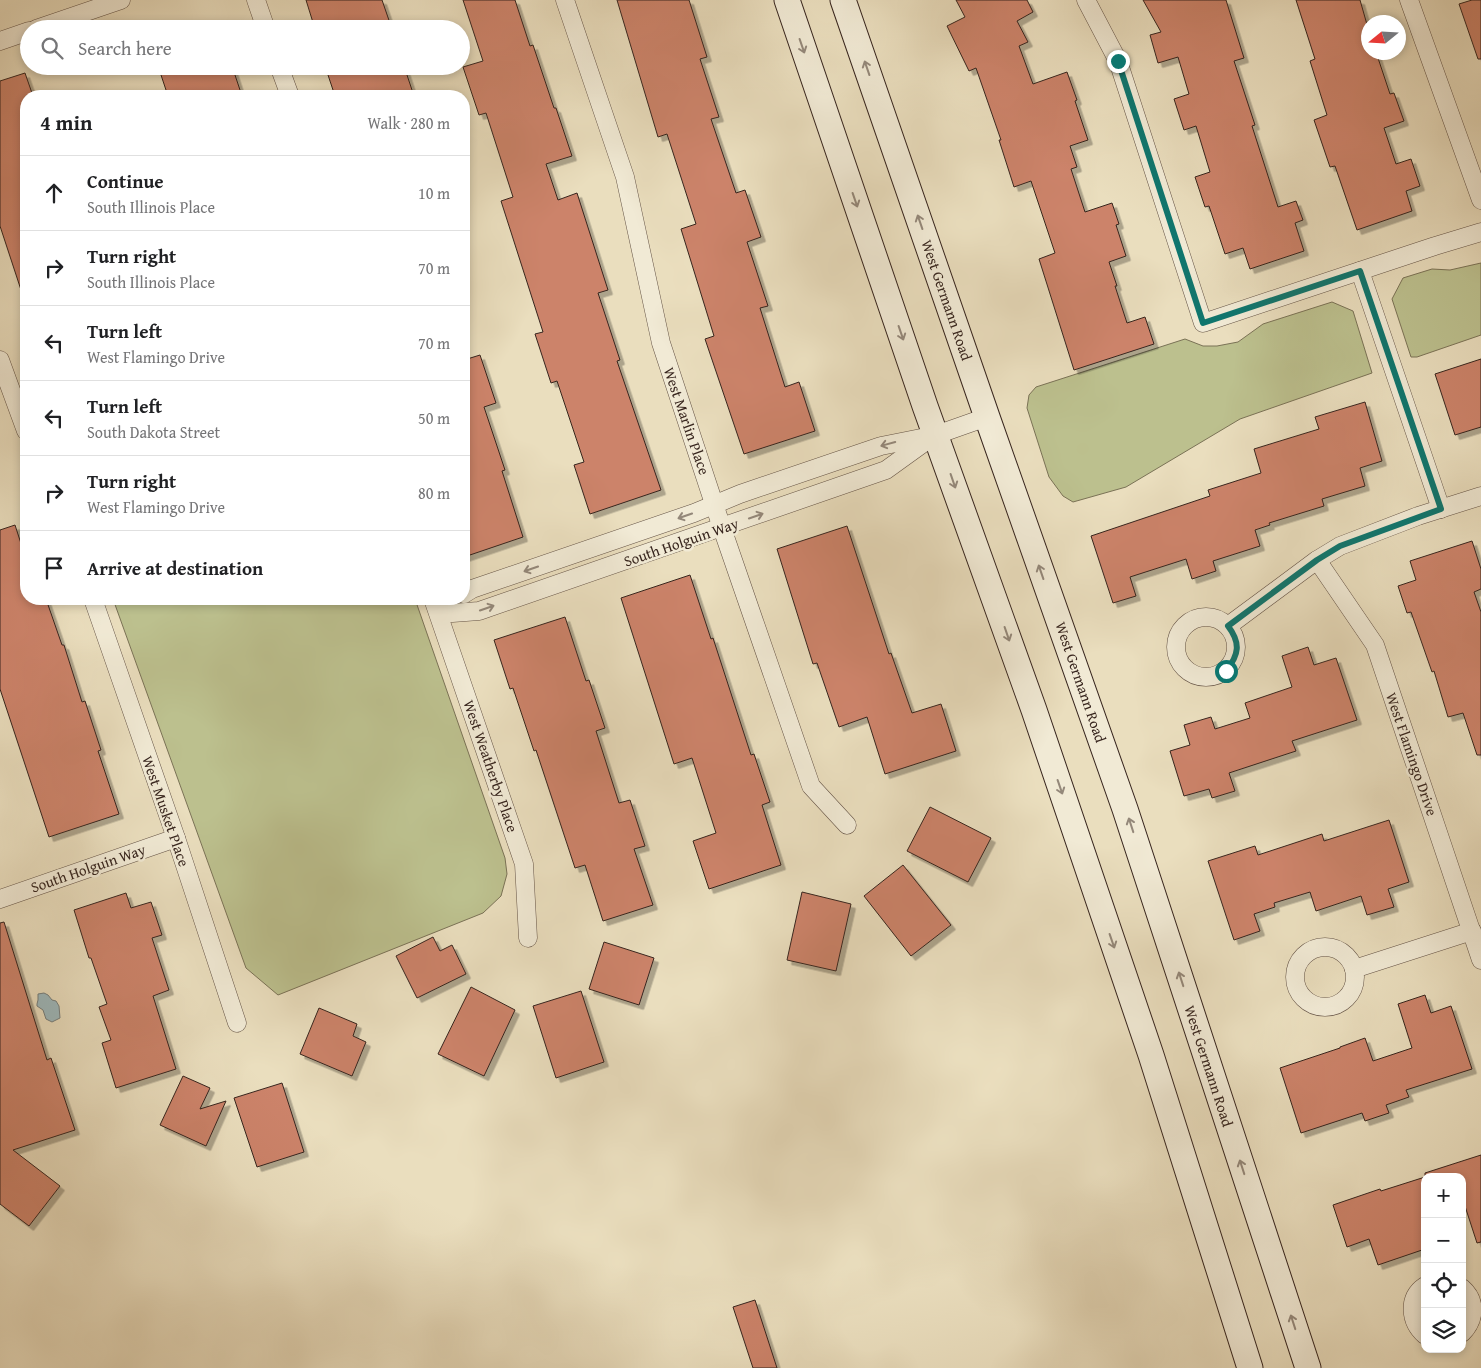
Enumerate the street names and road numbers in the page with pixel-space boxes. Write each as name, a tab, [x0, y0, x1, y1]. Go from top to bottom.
street label: West Germann Road	[916, 237, 978, 363]
street label: West Marlin Place	[659, 364, 715, 478]
street label: South Holguin Way	[621, 512, 742, 571]
street label: West Germann Road	[1050, 619, 1112, 745]
street label: West Flamingo Drive	[1381, 689, 1443, 819]
street label: West Weatherby Place	[459, 697, 523, 835]
street label: West Musket Place	[137, 753, 195, 869]
street label: South Holguin Way	[28, 838, 149, 897]
street label: West Germann Road	[1179, 1003, 1239, 1129]

